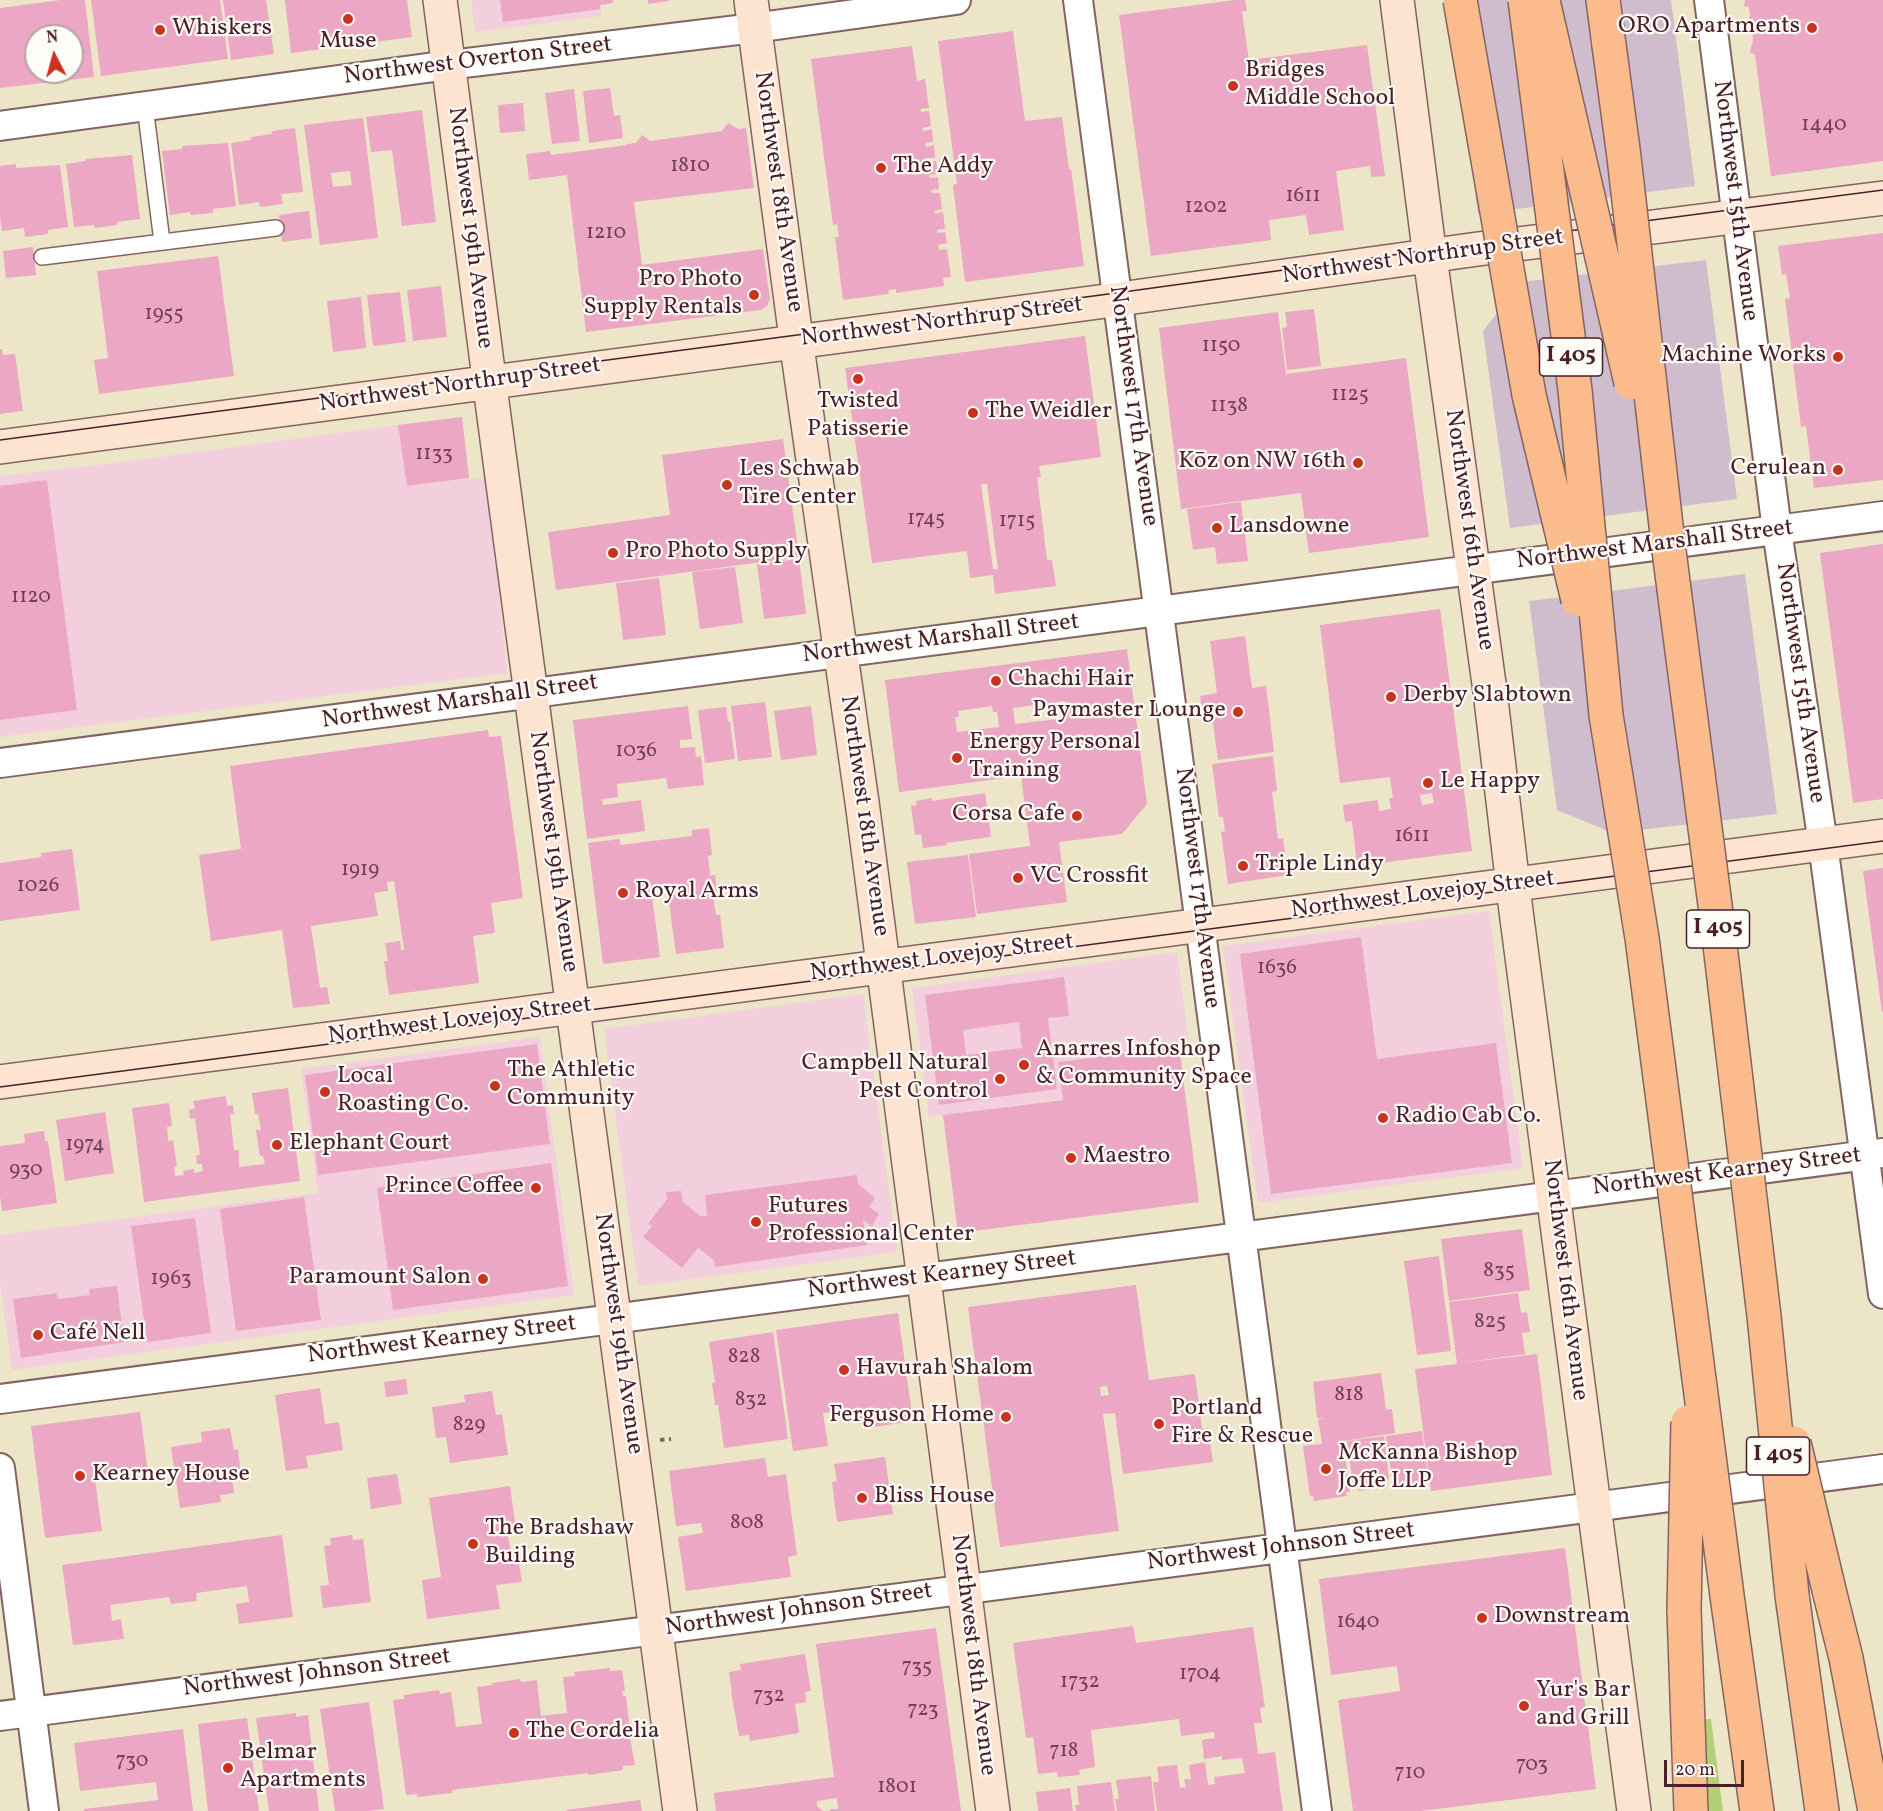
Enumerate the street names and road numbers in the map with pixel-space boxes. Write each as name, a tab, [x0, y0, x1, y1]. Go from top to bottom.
street label: Northwest Overton Street	[342, 31, 614, 93]
street label: Northwest 18th Avenue	[746, 70, 808, 314]
street label: Northwest 15th Avenue	[1705, 79, 1763, 323]
street label: Northwest 19th Avenue	[440, 105, 498, 351]
street label: Northwest Northrup Street	[1280, 224, 1566, 292]
street label: Northwest 17th Avenue	[1101, 284, 1163, 528]
street label: Northwest Northrup Street	[799, 291, 1085, 355]
road number: I 405	[1540, 338, 1602, 376]
street label: Northwest Northrup Street	[317, 352, 603, 420]
street label: Northwest 16th Avenue	[1437, 408, 1499, 652]
street label: Northwest Marshall Street	[1515, 515, 1795, 577]
street label: Northwest 15th Avenue	[1768, 561, 1830, 805]
street label: Northwest Marshall Street	[801, 609, 1081, 671]
street label: Northwest Marshall Street	[320, 669, 600, 737]
street label: Northwest 18th Avenue	[832, 694, 894, 938]
street label: Northwest 19th Avenue	[521, 729, 583, 975]
street label: Northwest 17th Avenue	[1167, 766, 1225, 1010]
street label: Northwest Lovejoy Street	[1290, 866, 1556, 926]
road number: I 405	[1686, 910, 1750, 948]
street label: Northwest Lovejoy Street	[809, 929, 1075, 989]
street label: Northwest Lovejoy Street	[327, 992, 593, 1052]
street label: Northwest Kearney Street	[1591, 1142, 1863, 1204]
street label: Northwest 16th Avenue	[1535, 1158, 1593, 1402]
street label: Northwest 19th Avenue	[586, 1211, 648, 1457]
street label: Northwest Kearney Street	[806, 1245, 1078, 1307]
street label: Northwest Kearney Street	[306, 1310, 578, 1372]
road number: I 405	[1746, 1437, 1810, 1475]
street label: Northwest Johnson Street	[1145, 1517, 1417, 1579]
street label: Northwest 18th Avenue	[943, 1533, 1001, 1777]
street label: Northwest Johnson Street	[663, 1578, 935, 1644]
street label: Northwest Johnson Street	[181, 1643, 453, 1705]

